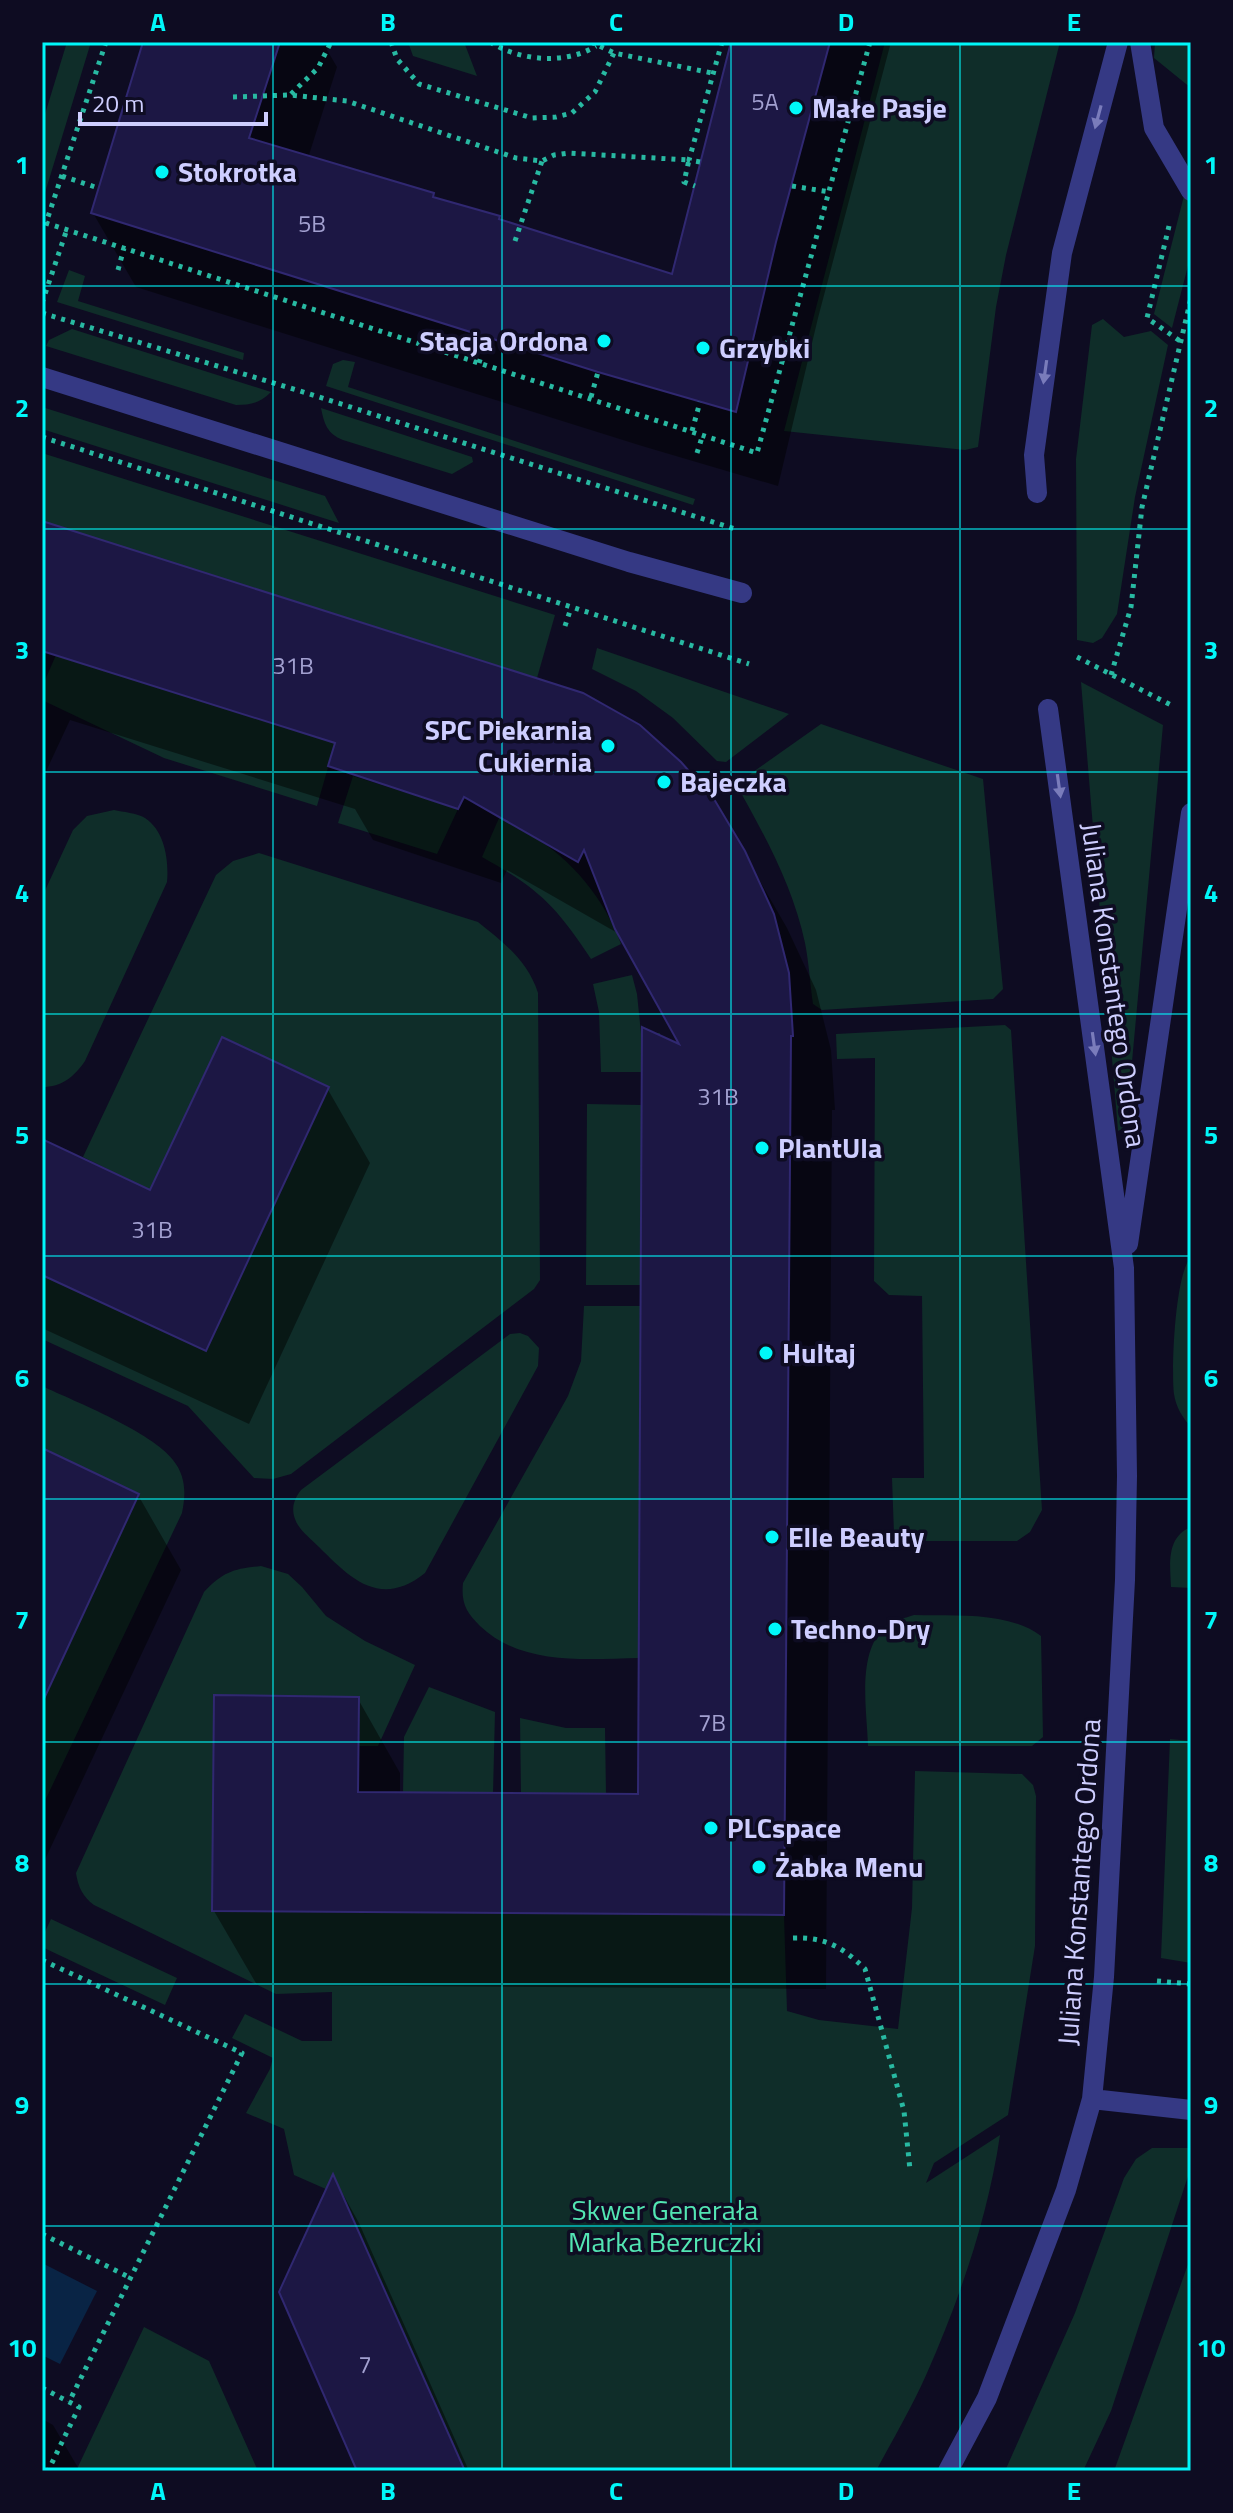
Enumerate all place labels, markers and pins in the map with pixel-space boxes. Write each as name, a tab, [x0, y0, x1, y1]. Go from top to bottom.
place label: Małe Pasje	[812, 86, 947, 129]
marker: Małe Pasje	[787, 99, 805, 117]
place label: Stokrotka	[178, 150, 297, 193]
marker: Stokrotka	[153, 163, 171, 181]
place label: Stacja Ordona	[419, 319, 588, 362]
place label: Grzybki	[719, 326, 810, 369]
marker: Stacja Ordona	[595, 332, 613, 350]
marker: Grzybki	[694, 339, 712, 357]
place label: SPC Piekarnia Cukiernia	[425, 708, 592, 783]
marker: SPC Piekarnia Cukiernia	[599, 737, 617, 755]
place label: Bajeczka	[680, 760, 787, 803]
marker: Bajeczka	[655, 773, 673, 791]
place label: PlantUla	[778, 1126, 882, 1169]
marker: PlantUla	[753, 1139, 771, 1157]
place label: Hultaj	[782, 1331, 856, 1374]
marker: Hultaj	[757, 1344, 775, 1362]
place label: Elle Beauty	[788, 1515, 924, 1558]
marker: Elle Beauty	[763, 1528, 781, 1546]
place label: Techno-Dry	[791, 1607, 930, 1650]
marker: Techno-Dry	[766, 1620, 784, 1638]
place label: PLCspace	[727, 1806, 841, 1849]
marker: PLCspace	[702, 1819, 720, 1837]
place label: Żabka Menu	[775, 1845, 923, 1888]
marker: Żabka Menu	[750, 1858, 768, 1876]

